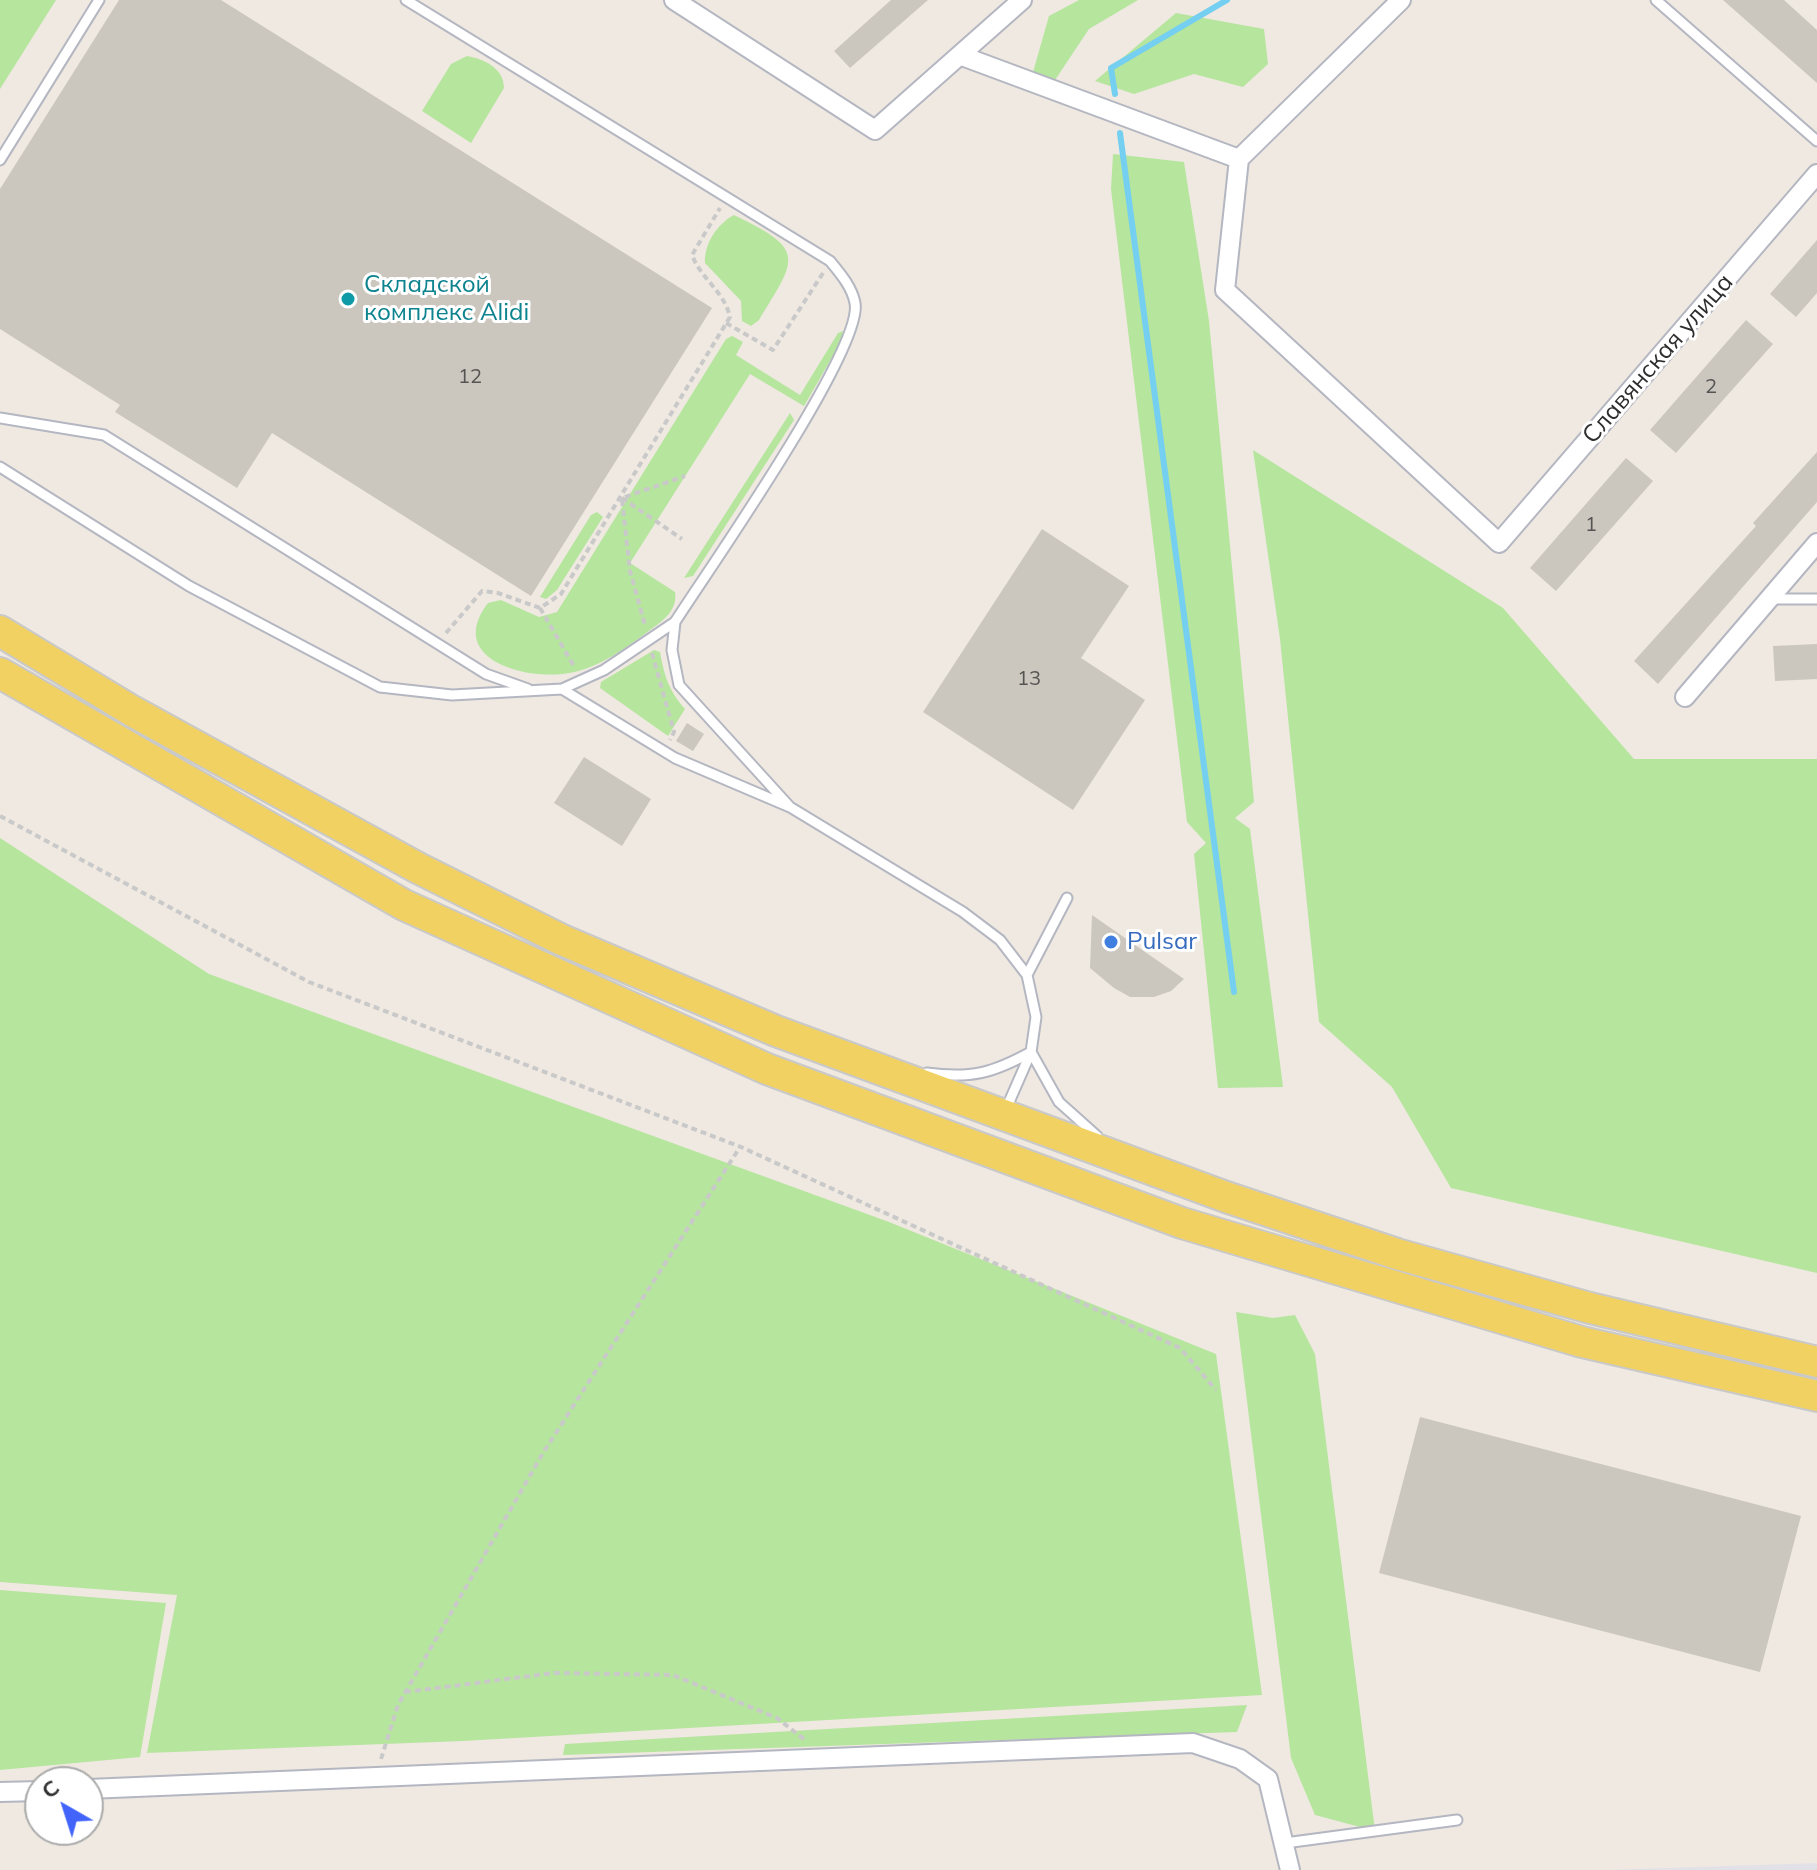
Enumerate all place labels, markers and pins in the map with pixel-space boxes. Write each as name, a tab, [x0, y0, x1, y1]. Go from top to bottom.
place label: Складской комплекс Alidi	[364, 271, 529, 327]
marker: Складской комплекс Alidi	[339, 290, 357, 308]
place label: Pulsar	[1127, 928, 1197, 956]
marker: Pulsar	[1102, 933, 1120, 951]

